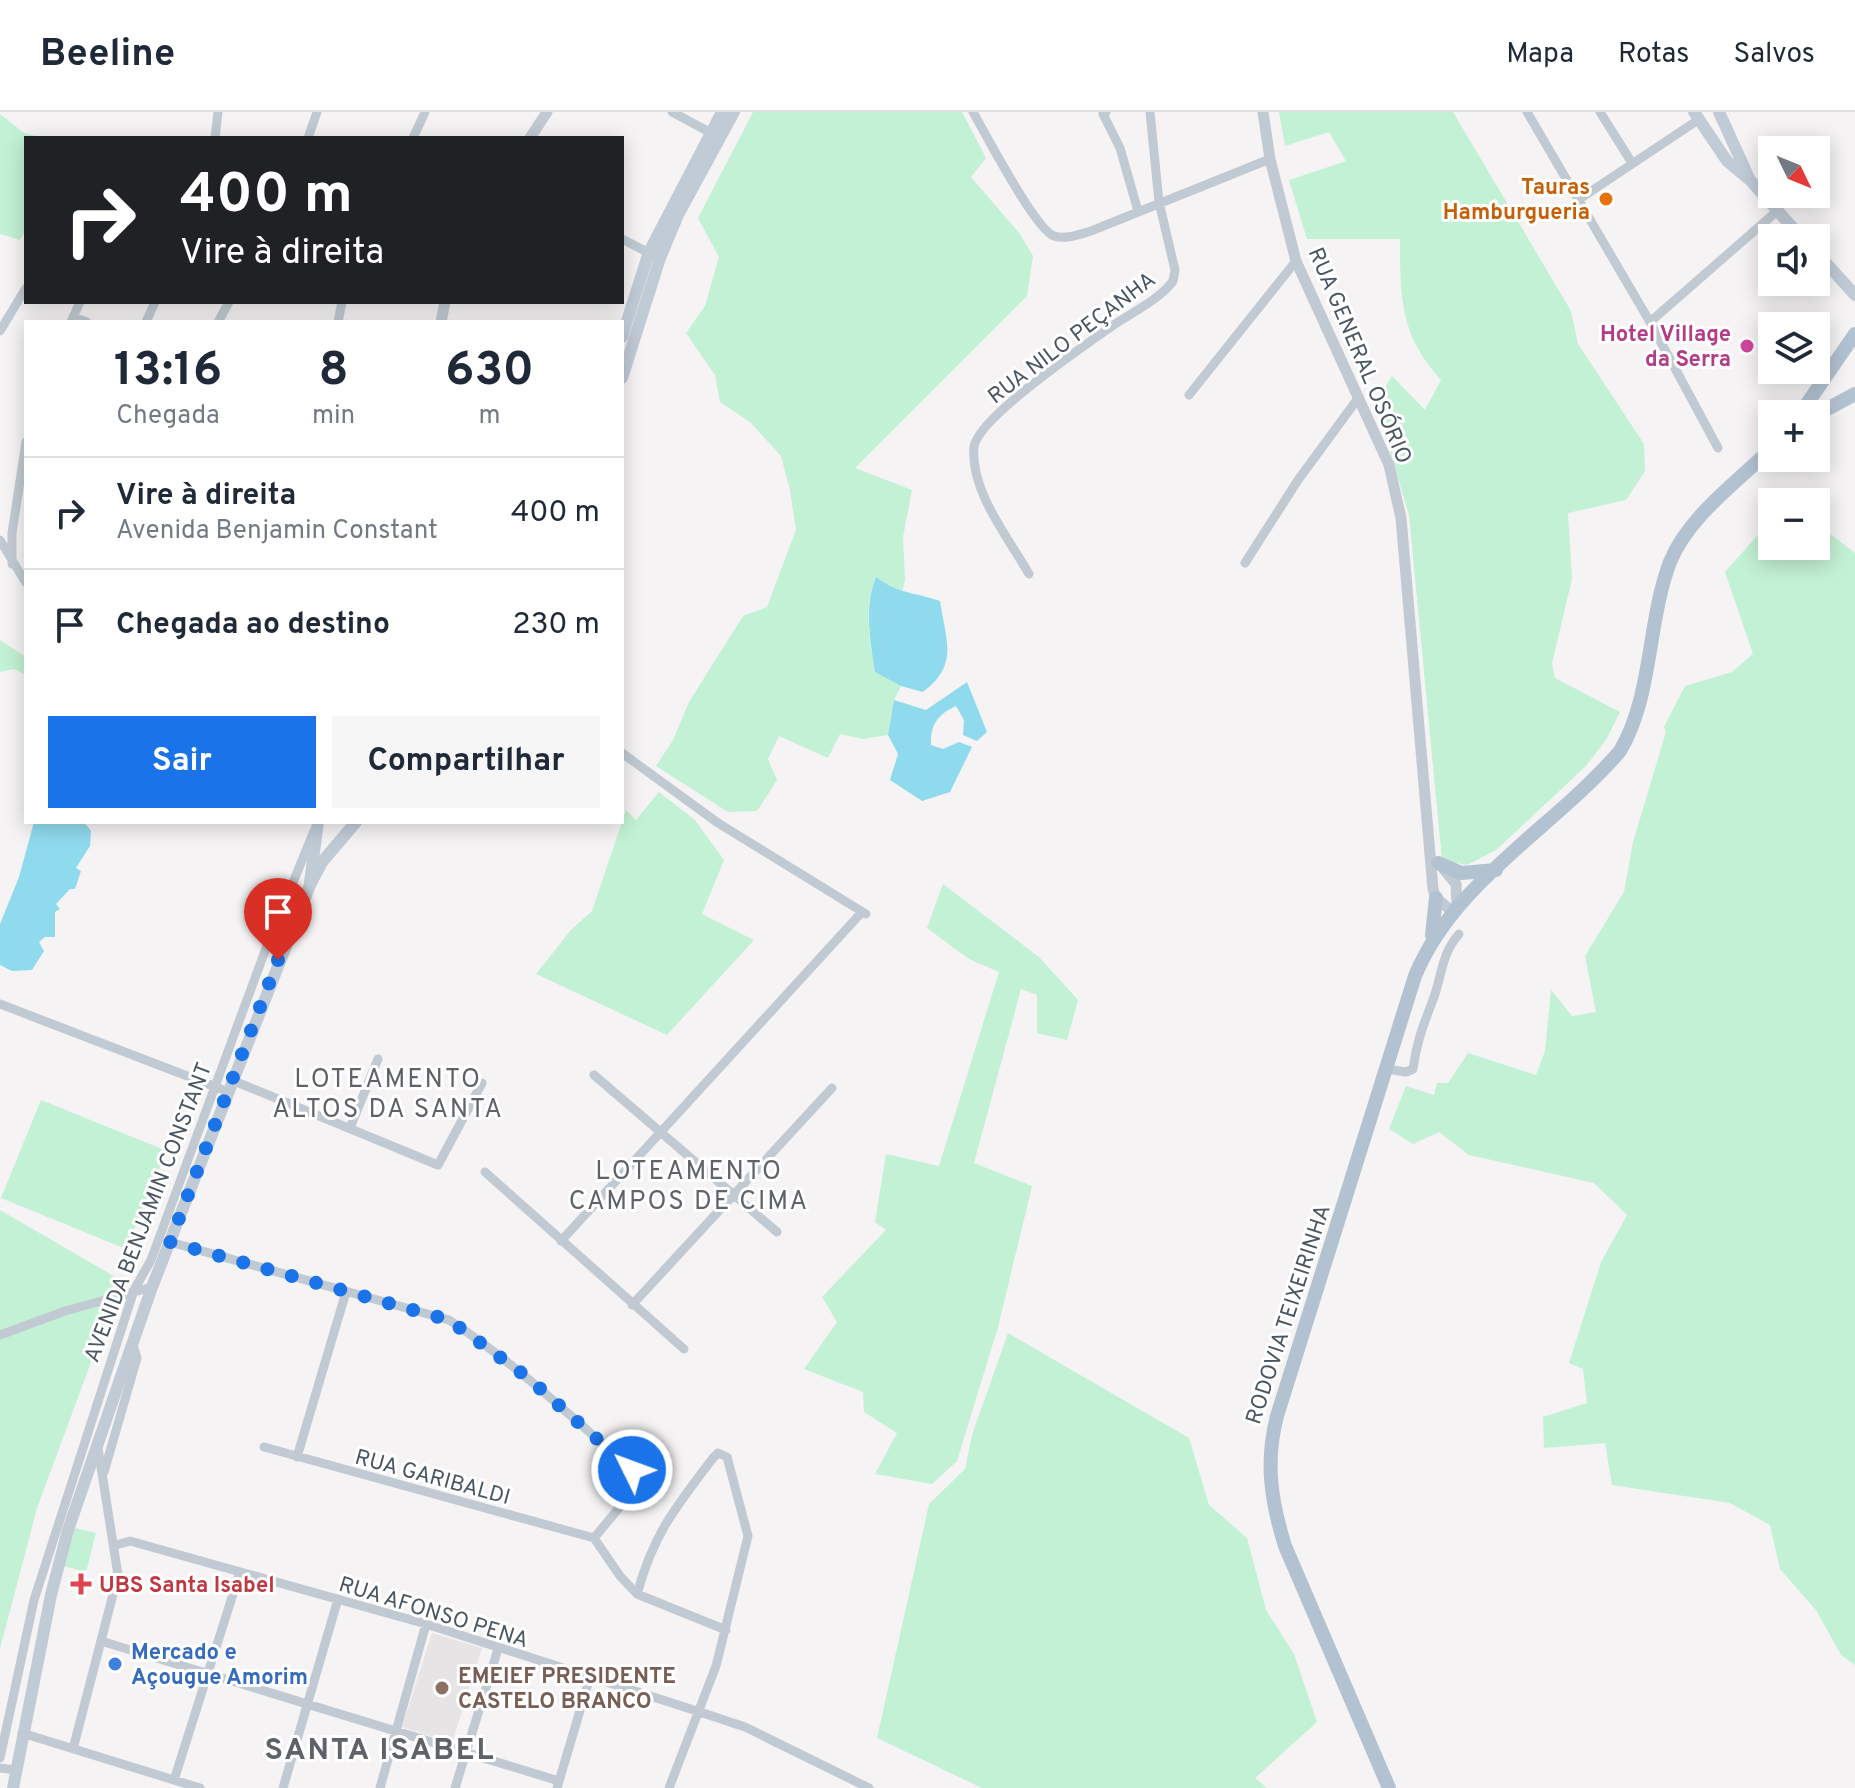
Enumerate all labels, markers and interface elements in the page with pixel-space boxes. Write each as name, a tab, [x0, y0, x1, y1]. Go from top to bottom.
text: Beeline	[40, 31, 175, 80]
text: Mapa	[1506, 37, 1574, 73]
text: Rotas	[1618, 37, 1689, 73]
text: Salvos	[1733, 37, 1815, 73]
north arrow	[1758, 136, 1830, 208]
map controls	[1758, 136, 1830, 560]
text: 400 m	[180, 162, 353, 232]
icon: right	[48, 168, 152, 272]
place label: Tauras Hamburgueria	[1443, 175, 1590, 227]
marker: Tauras Hamburgueria	[1597, 190, 1615, 208]
button: sound	[1758, 224, 1830, 296]
text: Vire à direita	[180, 231, 384, 277]
street label: RUA GENERAL OSÓRIO	[1301, 243, 1419, 468]
street label: RUA NILO PEÇANHA	[983, 267, 1162, 411]
button: layers	[1758, 312, 1830, 384]
place label: Hotel Village da Serra	[1600, 322, 1731, 374]
marker: Hotel Village da Serra	[1738, 337, 1756, 355]
text: 13:16	[114, 342, 222, 402]
text: 8	[319, 342, 349, 402]
text: 630	[445, 342, 534, 402]
text: Chegada	[116, 400, 220, 433]
text: min	[312, 400, 355, 433]
text: m	[479, 400, 501, 433]
button: +	[1758, 400, 1830, 472]
text: Vire à direita	[116, 478, 296, 515]
button: −	[1758, 488, 1830, 560]
icon: right	[48, 491, 92, 535]
text: 400 m	[511, 495, 600, 532]
text: Avenida Benjamin Constant	[116, 515, 438, 548]
icon: arrive	[48, 603, 92, 647]
text: Chegada ao destino	[116, 607, 390, 644]
text: 230 m	[512, 607, 600, 644]
button: Sair	[48, 716, 316, 808]
button: Compartilhar	[332, 716, 600, 808]
pin	[244, 878, 312, 960]
icon: arrive	[256, 890, 300, 934]
street label: AVENIDA BENJAMIN CONSTANT	[80, 1059, 219, 1367]
district label: LOTEAMENTO ALTOS DA SANTA	[272, 1064, 504, 1127]
district label: LOTEAMENTO CAMPOS DE CIMA	[569, 1156, 809, 1219]
street label: RODOVIA TEIXEIRINHA	[1241, 1202, 1338, 1428]
position arrow	[590, 1428, 674, 1512]
street label: RUA GARIBALDI	[352, 1445, 513, 1512]
street label: RUA AFONSO PENA	[335, 1572, 531, 1655]
marker: UBS Santa Isabel	[70, 1573, 92, 1595]
place label: UBS Santa Isabel	[99, 1573, 275, 1600]
place label: Mercado e Açougue Amorim	[131, 1640, 308, 1692]
marker: Mercado e Açougue Amorim	[106, 1655, 124, 1673]
place label: EMEIEF PRESIDENTE CASTELO BRANCO	[458, 1664, 676, 1716]
marker: EMEIEF PRESIDENTE CASTELO BRANCO	[433, 1679, 451, 1697]
district label: SANTA ISABEL	[265, 1733, 495, 1770]

